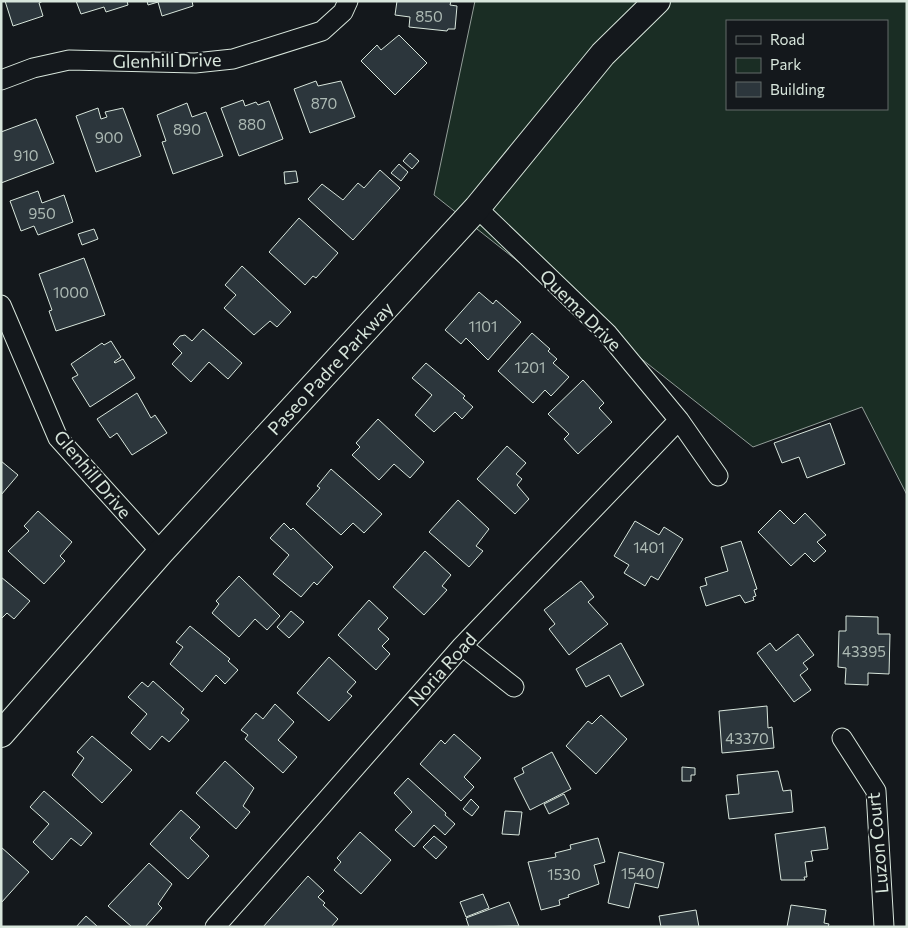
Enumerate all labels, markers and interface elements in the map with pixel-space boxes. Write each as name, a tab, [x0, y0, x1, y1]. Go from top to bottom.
house number: 850	[415, 7, 443, 25]
legend	[726, 20, 888, 110]
text: Road	[770, 30, 805, 48]
street label: Glenhill Drive	[113, 48, 221, 72]
text: Park	[770, 55, 801, 73]
text: Building	[770, 80, 825, 98]
house number: 870	[311, 94, 337, 112]
house number: 880	[238, 115, 266, 133]
house number: 890	[173, 120, 201, 138]
house number: 900	[95, 128, 123, 146]
house number: 910	[13, 146, 39, 164]
house number: 950	[28, 204, 56, 222]
street label: Quema Drive	[536, 265, 626, 355]
house number: 1000	[53, 283, 89, 301]
street label: Paseo Padre Parkway	[263, 297, 397, 439]
house number: 1101	[468, 317, 498, 335]
house number: 1201	[515, 358, 545, 376]
street label: Glenhill Drive	[50, 425, 136, 523]
house number: 1401	[633, 538, 665, 556]
street label: Noria Road	[403, 628, 481, 710]
house number: 43395	[842, 642, 886, 660]
house number: 43370	[725, 729, 769, 747]
street label: Luzon Court	[862, 791, 892, 895]
house number: 1540	[621, 864, 655, 882]
house number: 1530	[547, 865, 581, 883]

